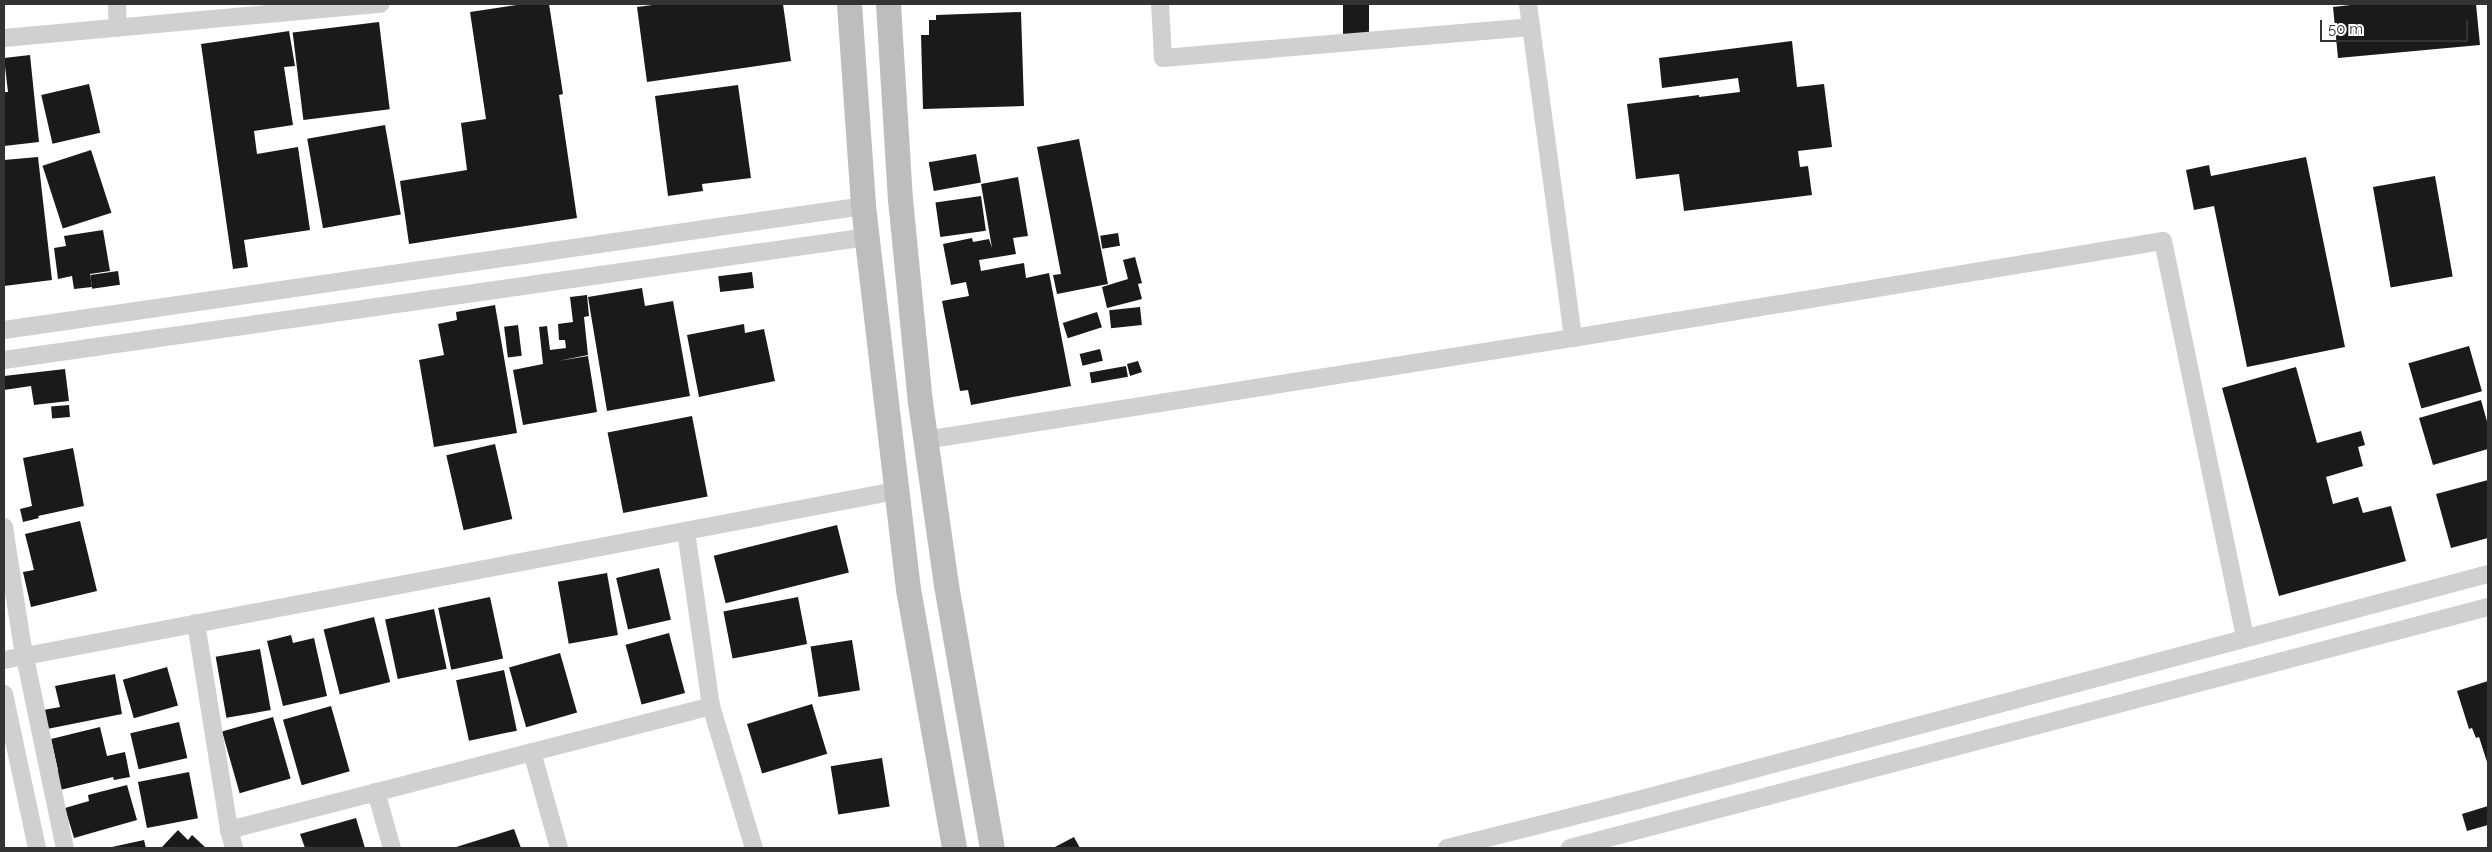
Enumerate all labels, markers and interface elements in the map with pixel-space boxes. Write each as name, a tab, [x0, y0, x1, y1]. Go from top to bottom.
scale bar	[2322, 10, 2470, 42]
text: 50 m	[2328, 20, 2363, 38]

